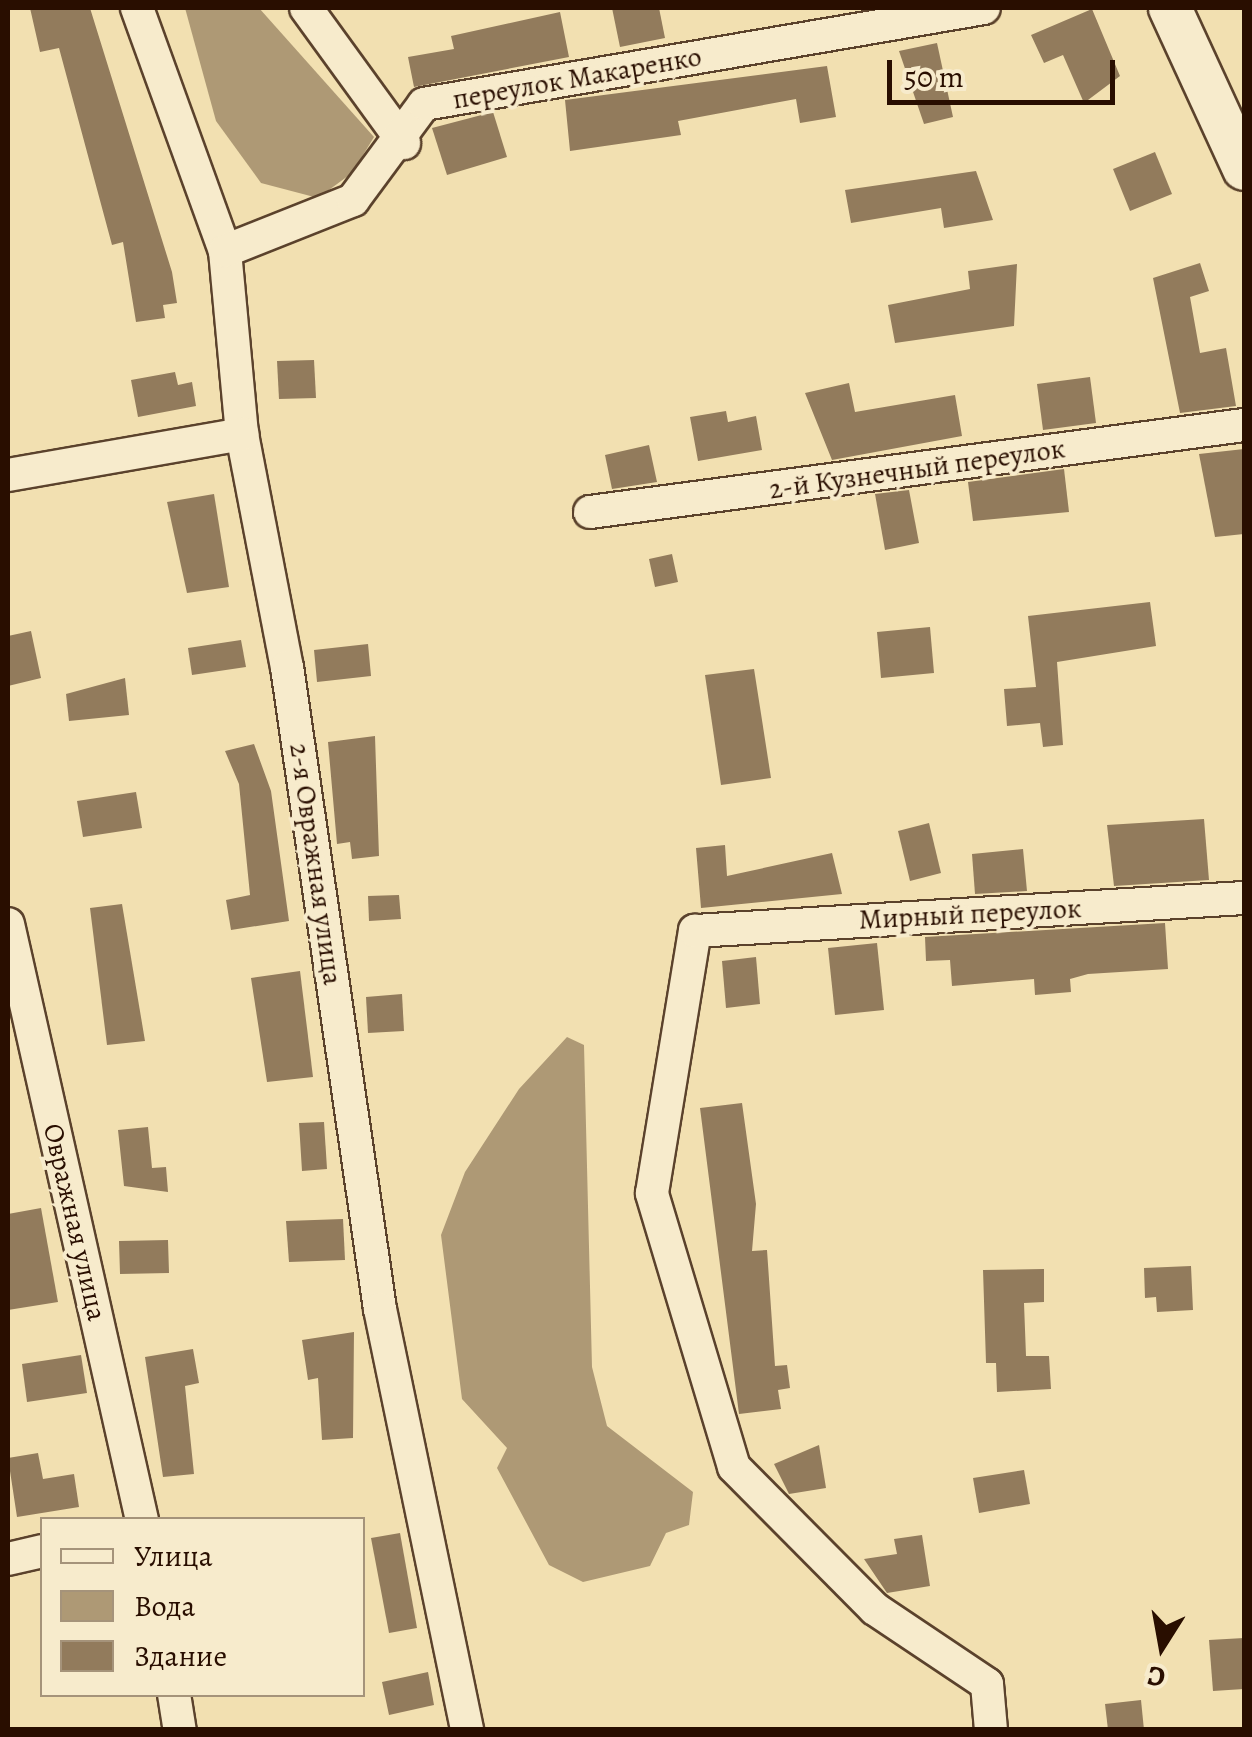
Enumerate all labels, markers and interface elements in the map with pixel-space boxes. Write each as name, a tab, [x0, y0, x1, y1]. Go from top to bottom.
street label: переулок Макаренко	[450, 40, 704, 116]
scale bar	[892, 40, 1120, 102]
text: 50 m	[904, 57, 964, 97]
street label: 2-й Кузнечный переулок	[767, 432, 1067, 506]
street label: 2-я Овражная улица	[282, 741, 350, 987]
street label: Мирный переулок	[858, 891, 1082, 937]
street label: Овражная улица	[36, 1120, 114, 1324]
legend	[40, 1517, 365, 1697]
text: Улица	[134, 1536, 213, 1576]
text: Вода	[134, 1586, 195, 1626]
north arrow	[1112, 1597, 1212, 1697]
text: Здание	[134, 1636, 227, 1676]
text: С	[1144, 1656, 1168, 1697]

